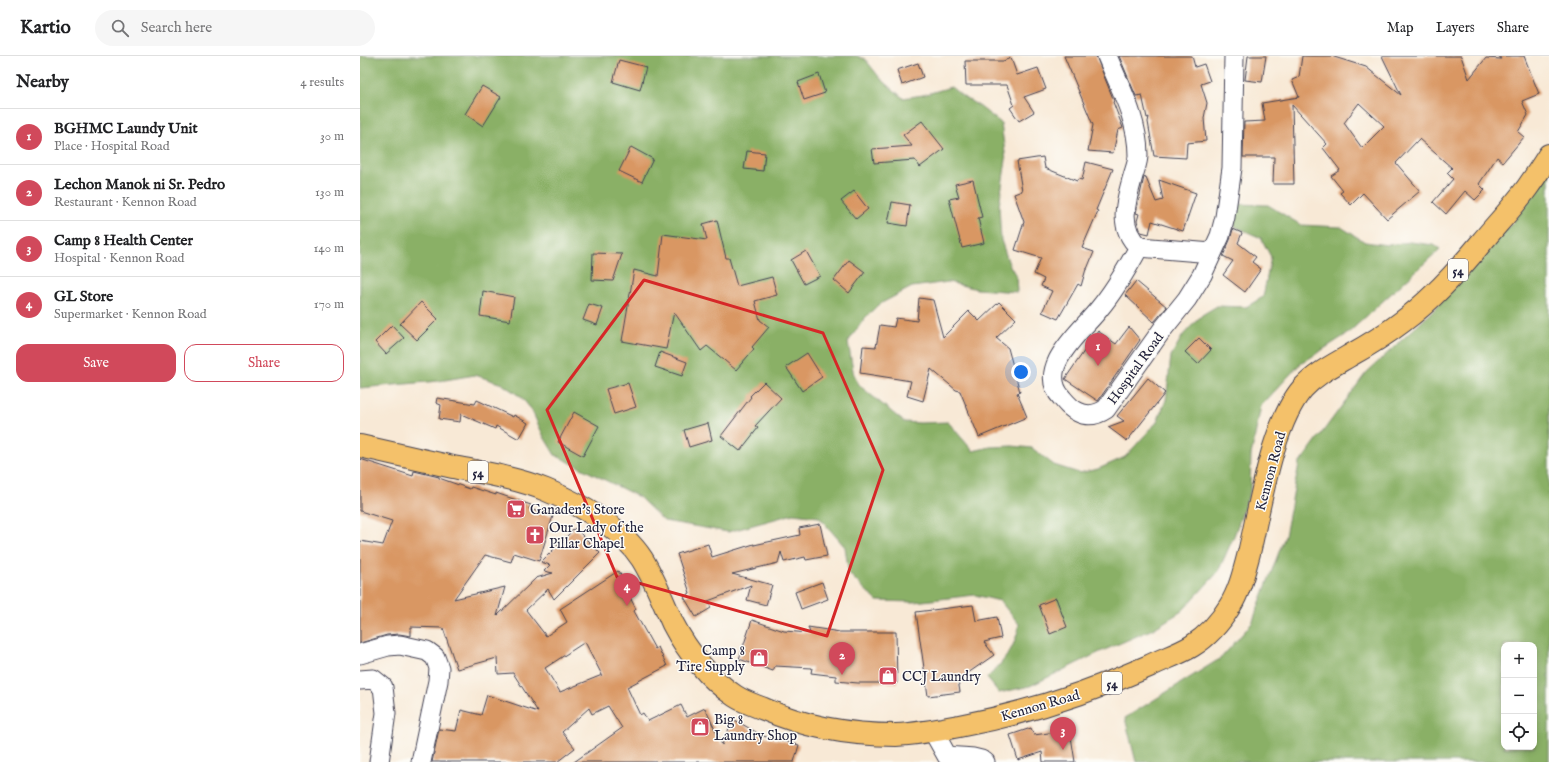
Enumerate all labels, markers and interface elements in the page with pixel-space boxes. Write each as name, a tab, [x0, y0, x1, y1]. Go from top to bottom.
search box	[95, 10, 375, 46]
text: Kartio	[20, 16, 71, 40]
icon: search	[109, 17, 131, 39]
text: Search here	[141, 18, 212, 37]
text: Map	[1387, 19, 1414, 37]
text: Layers	[1436, 19, 1475, 37]
text: Share	[1497, 19, 1529, 37]
text: Nearby	[16, 72, 69, 93]
text: 4 results	[300, 74, 344, 91]
text: BGHMC Laundy Unit	[54, 119, 198, 138]
text: 1	[27, 128, 31, 145]
text: 30 m	[320, 128, 344, 145]
text: Place · Hospital Road	[54, 138, 170, 155]
text: Lechon Manok ni Sr. Pedro	[54, 175, 225, 194]
text: 2	[26, 184, 32, 201]
text: 130 m	[315, 184, 344, 201]
text: Restaurant · Kennon Road	[54, 194, 197, 211]
text: Camp 8 Health Center	[54, 231, 193, 250]
text: 3	[27, 240, 31, 257]
text: 140 m	[314, 240, 344, 257]
text: Hospital · Kennon Road	[54, 250, 184, 267]
road number: 54	[1448, 259, 1468, 281]
text: GL Store	[54, 287, 113, 306]
text: 4	[26, 296, 32, 313]
text: 170 m	[314, 296, 344, 313]
text: Supermarket · Kennon Road	[54, 306, 207, 323]
street label: Hospital Road	[1104, 329, 1168, 408]
pin: 1	[1085, 333, 1111, 366]
button: Save	[16, 344, 176, 382]
button: Share	[184, 344, 344, 382]
your location	[1011, 362, 1031, 382]
street label: Kennon Road	[1252, 429, 1290, 513]
road number: 54	[468, 461, 488, 483]
supermarket icon: Ganaden's Store	[505, 498, 527, 520]
place label: Ganaden's Store	[530, 501, 625, 519]
place label: Our Lady of the Pillar Chapel	[549, 519, 644, 553]
church icon: Our Lady of the Pillar Chapel	[524, 524, 546, 546]
pin: 4	[614, 573, 640, 606]
place label: Camp 8 Tire Supply	[676, 642, 745, 676]
pin: 2	[829, 642, 855, 675]
map controls	[1501, 642, 1537, 750]
button: +	[1501, 642, 1537, 678]
shop icon: Camp 8 Tire Supply	[748, 647, 770, 669]
shop icon: CCJ Laundry	[877, 665, 899, 687]
place label: CCJ Laundry	[902, 668, 981, 686]
road number: 54	[1102, 672, 1122, 694]
button: −	[1501, 678, 1537, 714]
street label: Kennon Road	[999, 686, 1082, 726]
place label: Big 8 Laundry Shop	[714, 711, 797, 745]
button: locate	[1501, 714, 1537, 750]
shop icon: Big 8 Laundry Shop	[689, 716, 711, 738]
pin: 3	[1050, 717, 1076, 750]

